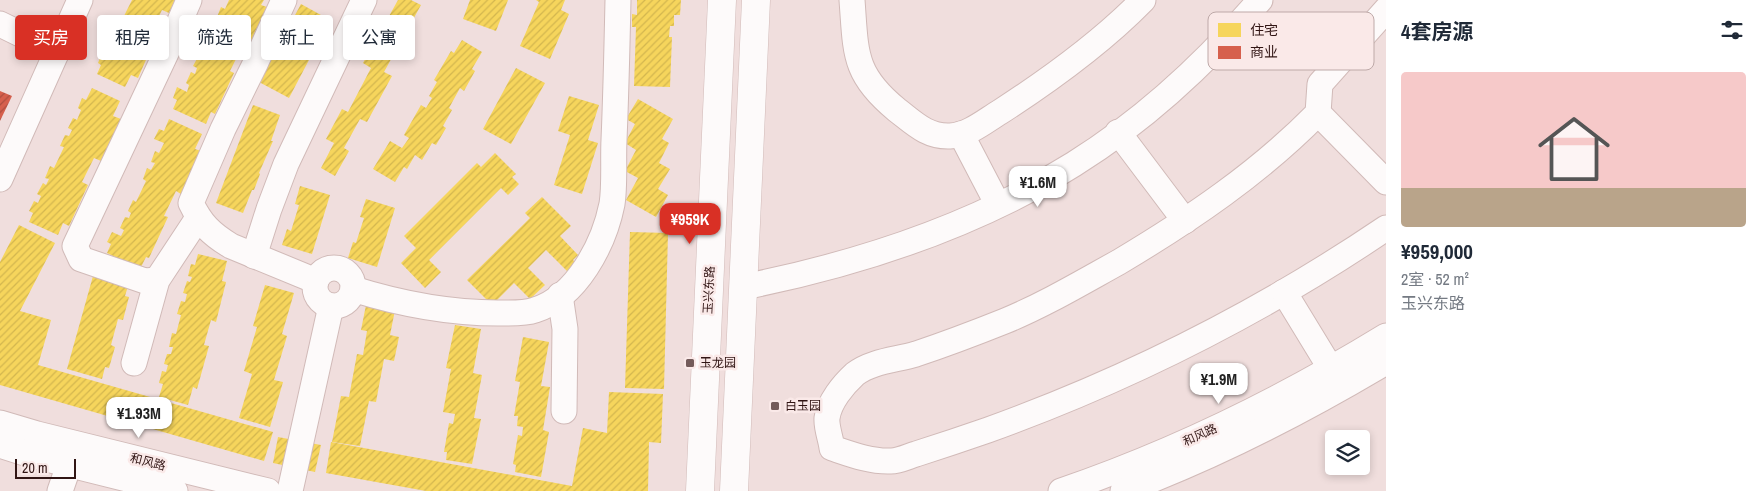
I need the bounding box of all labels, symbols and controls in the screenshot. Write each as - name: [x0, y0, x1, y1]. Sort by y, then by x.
- legend: [1208, 12, 1374, 70]
- chip: 买房: [15, 15, 87, 60]
- chip: 租房: [97, 15, 169, 60]
- chip: 筛选: [179, 15, 251, 60]
- chip: 新上: [261, 15, 333, 60]
- chip: 公寓: [343, 15, 415, 60]
- icon: filters: [1718, 16, 1746, 44]
- text: 4套房源: [1401, 17, 1474, 46]
- text: 住宅: [1250, 21, 1278, 39]
- text: 商业: [1250, 43, 1278, 61]
- icon: home: [1529, 104, 1619, 194]
- pin: ¥1.6M: [1003, 166, 1073, 208]
- text: ¥1.6M: [1020, 171, 1056, 193]
- pin: ¥959K: [655, 202, 725, 245]
- text: ¥959K: [671, 208, 709, 230]
- text: ¥959,000: [1401, 237, 1473, 266]
- street label: 玉兴东路: [700, 266, 718, 314]
- text: 2室 · 52 m²: [1401, 268, 1469, 290]
- text: 玉兴东路: [1401, 292, 1465, 314]
- place label: 玉龙园: [700, 355, 736, 371]
- marker: 玉龙园: [684, 357, 696, 369]
- pin: ¥1.9M: [1184, 362, 1254, 405]
- text: ¥1.9M: [1201, 368, 1237, 390]
- pin: ¥1.93M: [98, 396, 180, 439]
- place label: 白玉园: [785, 398, 821, 414]
- marker: 白玉园: [769, 400, 781, 412]
- text: ¥1.93M: [117, 402, 161, 424]
- street label: 和风路: [1180, 420, 1220, 450]
- map controls: [1325, 430, 1370, 475]
- button: layers: [1325, 430, 1370, 475]
- street label: 和风路: [129, 450, 167, 474]
- scale bar: [15, 456, 76, 479]
- text: 20 m: [22, 459, 48, 477]

